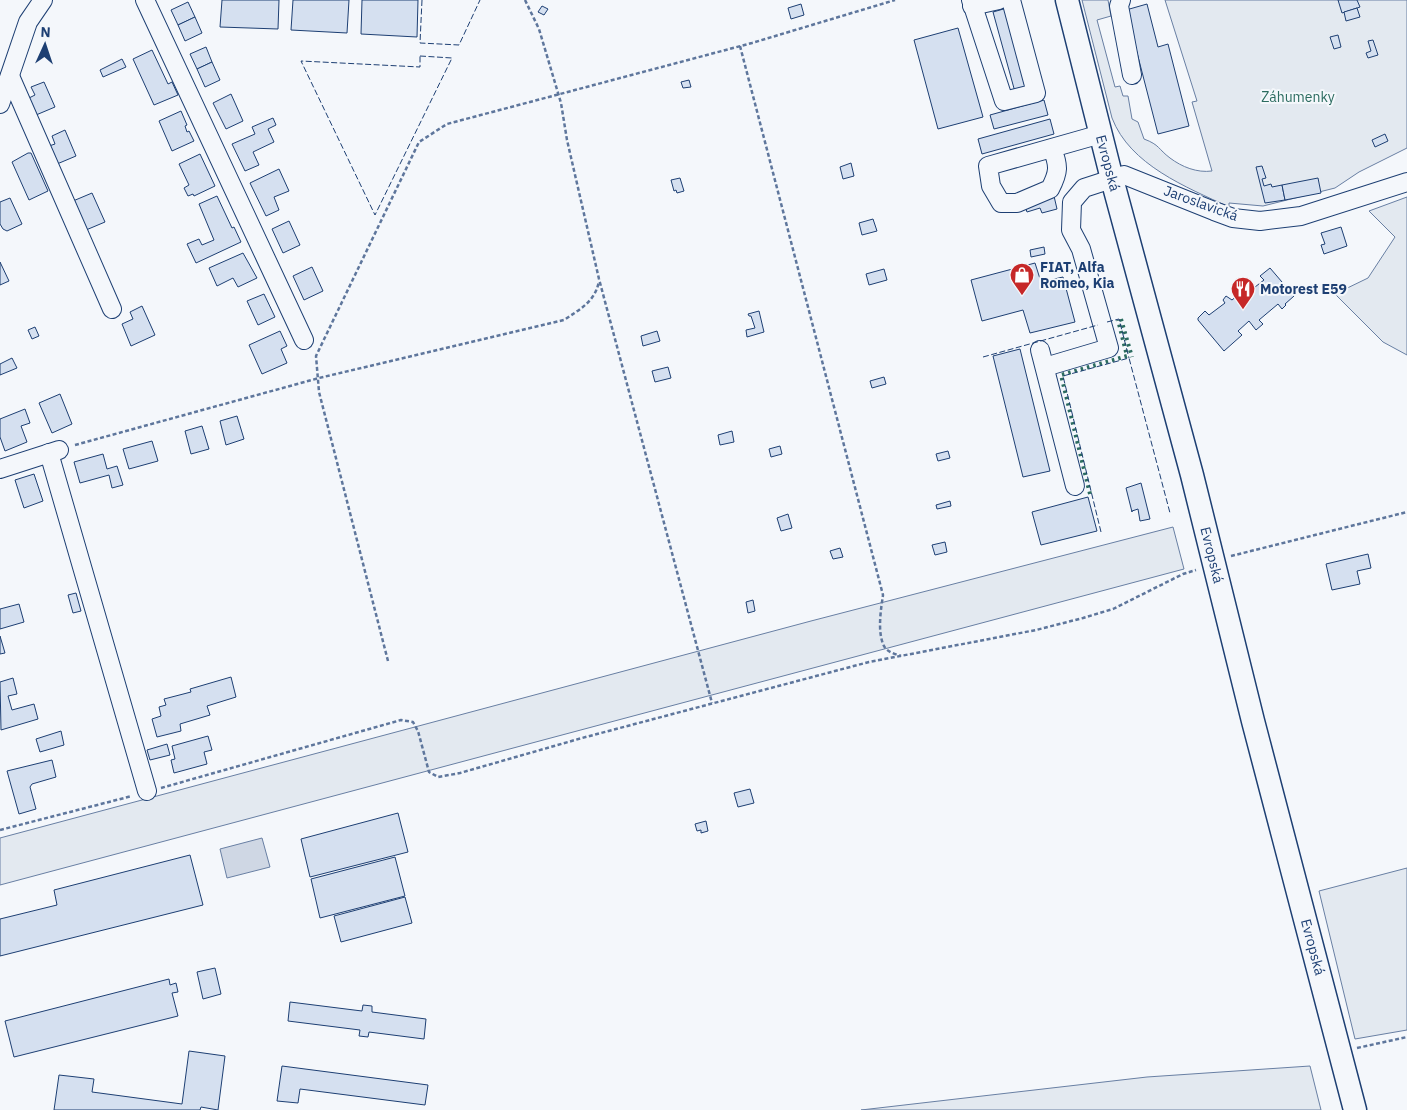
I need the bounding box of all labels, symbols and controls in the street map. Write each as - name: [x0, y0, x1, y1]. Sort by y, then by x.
- north arrow: [20, 20, 70, 70]
- text: N: [40, 23, 51, 41]
- park label: Záhumenky: [1261, 88, 1335, 106]
- street label: Evropská: [1092, 133, 1124, 194]
- street label: Jaroslavická: [1161, 181, 1241, 225]
- place label: FIAT, Alfa Romeo, Kia: [1040, 258, 1115, 292]
- shop icon: FIAT, Alfa Romeo, Kia: [1009, 262, 1035, 296]
- restaurant icon: Motorest E59: [1230, 276, 1256, 310]
- place label: Motorest E59: [1260, 280, 1347, 298]
- street label: Evropská: [1196, 525, 1228, 586]
- street label: Evropská: [1297, 917, 1329, 978]

